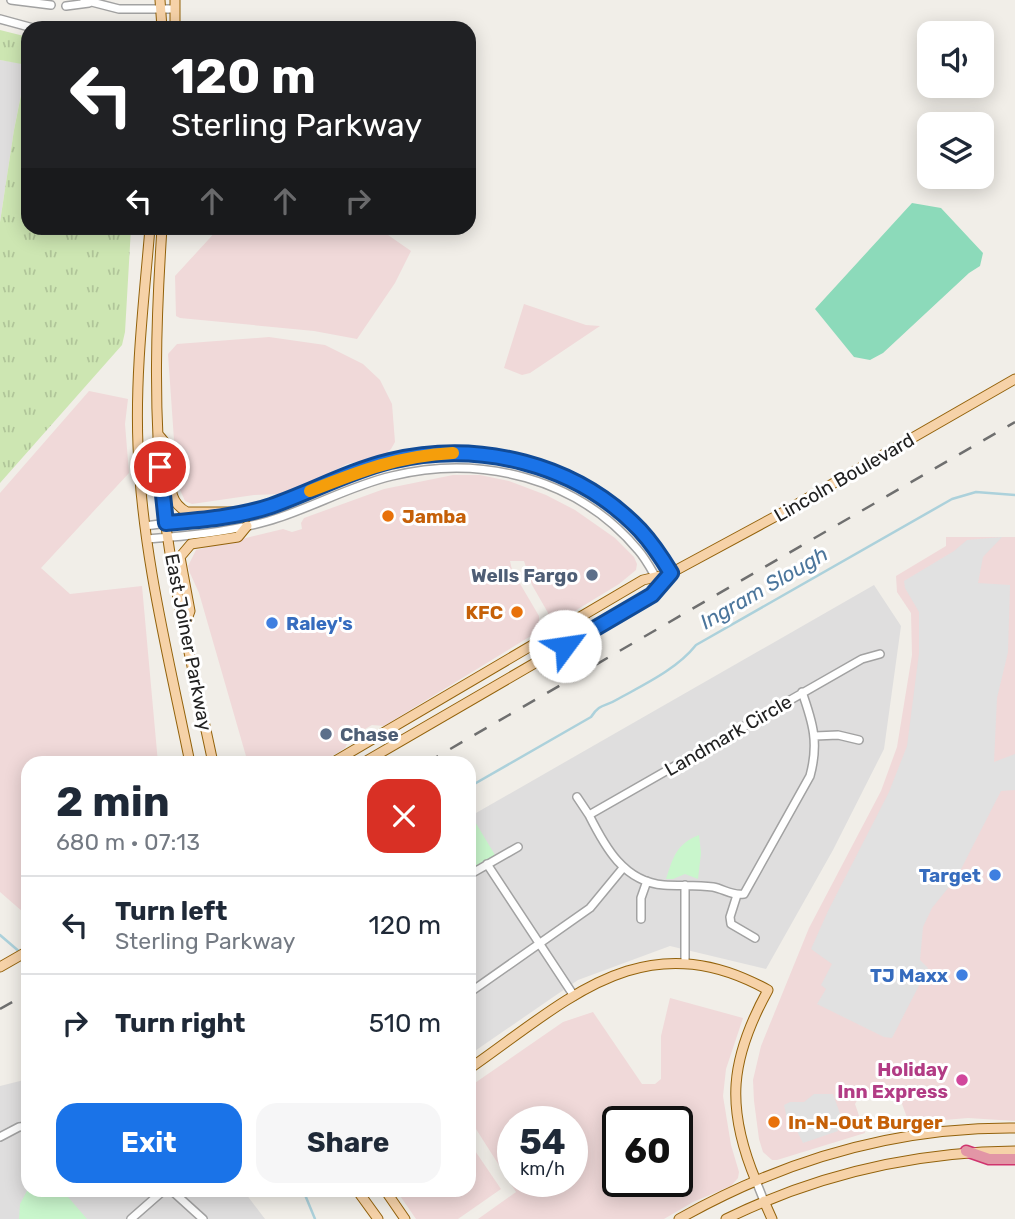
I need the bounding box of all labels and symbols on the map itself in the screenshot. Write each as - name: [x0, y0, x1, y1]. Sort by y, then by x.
- street label: Lincoln Boulevard: [770, 428, 918, 527]
- pin: [130, 437, 190, 497]
- place label: Jamba: [402, 505, 467, 528]
- marker: Jamba: [380, 508, 396, 524]
- water label: Ingram Slough: [695, 541, 832, 634]
- street label: East Joiner Parkway: [160, 551, 217, 733]
- place label: Wells Fargo: [471, 564, 578, 587]
- marker: Wells Fargo: [584, 567, 600, 583]
- place label: KFC: [465, 601, 503, 624]
- marker: KFC: [509, 604, 525, 620]
- position arrow: [528, 609, 602, 683]
- place label: Raley's: [286, 612, 353, 635]
- marker: Raley's: [264, 615, 280, 631]
- street label: Landmark Circle: [661, 690, 796, 781]
- place label: Chase: [340, 723, 399, 746]
- marker: Chase: [318, 726, 334, 742]
- place label: Target: [919, 864, 981, 887]
- marker: Target: [987, 867, 1003, 883]
- place label: TJ Maxx: [870, 964, 948, 987]
- marker: TJ Maxx: [954, 967, 970, 983]
- place label: Holiday Inn Express: [837, 1058, 949, 1103]
- marker: Holiday Inn Express: [954, 1072, 970, 1088]
- speed limit sign: 60: [602, 1106, 693, 1197]
- place label: In-N-Out Burger: [788, 1111, 943, 1134]
- marker: In-N-Out Burger: [766, 1114, 782, 1130]

